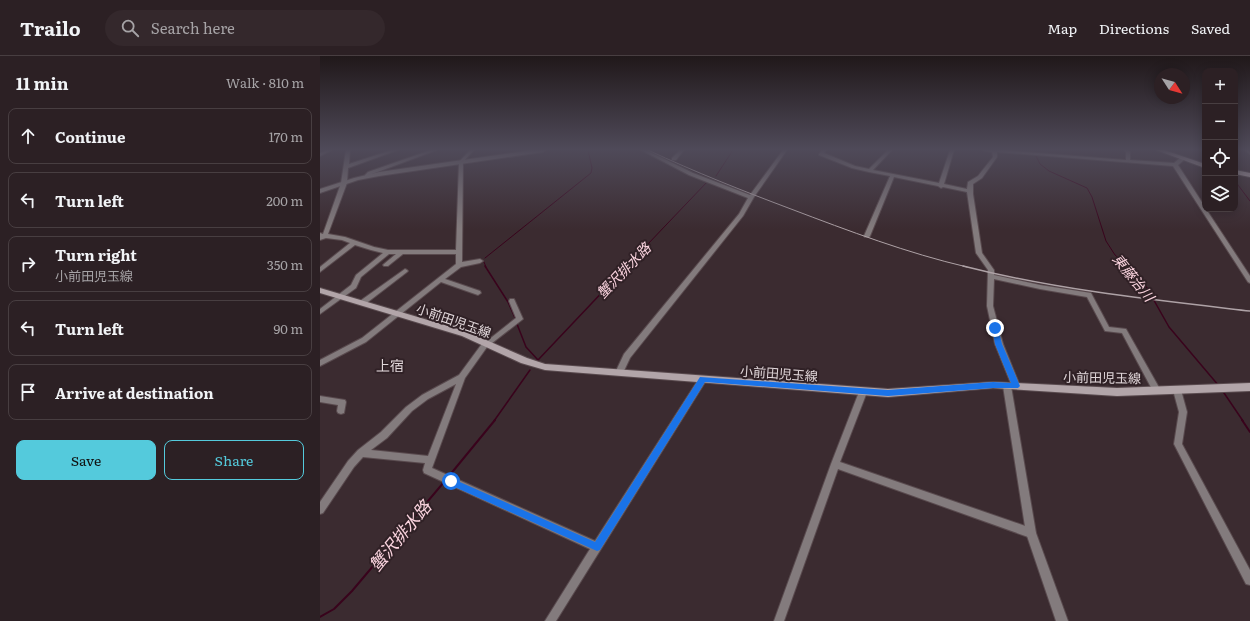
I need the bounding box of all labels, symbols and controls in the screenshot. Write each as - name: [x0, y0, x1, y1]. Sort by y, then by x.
- search box: [105, 10, 385, 46]
- text: Trailo: [20, 14, 81, 42]
- text: Search here: [151, 16, 235, 39]
- icon: search: [119, 17, 141, 39]
- text: Map: [1047, 18, 1077, 38]
- text: Directions: [1099, 18, 1169, 38]
- text: Saved: [1191, 18, 1230, 38]
- north arrow: [1154, 68, 1190, 104]
- map controls: [1202, 68, 1238, 212]
- button: +: [1202, 68, 1238, 104]
- text: 11 min: [16, 70, 68, 95]
- text: Walk · 810 m: [226, 73, 304, 92]
- button: −: [1202, 104, 1238, 140]
- icon: ahead: [17, 125, 39, 147]
- text: Continue: [55, 125, 125, 148]
- text: 170 m: [269, 127, 303, 146]
- button: locate: [1202, 140, 1238, 176]
- button: layers: [1202, 176, 1238, 212]
- icon: left: [17, 189, 39, 211]
- text: Turn left: [55, 189, 124, 212]
- text: 200 m: [266, 191, 303, 210]
- water label: 蟹沢排水路: [591, 237, 655, 302]
- text: Turn right: [55, 243, 137, 266]
- water label: 東藤治川: [1109, 249, 1161, 307]
- icon: right: [17, 253, 39, 275]
- text: 350 m: [267, 255, 303, 274]
- text: 小前田児玉線: [55, 266, 133, 285]
- street label: 小前田児玉線: [414, 298, 494, 342]
- icon: left: [17, 317, 39, 339]
- text: Turn left: [55, 317, 124, 340]
- text: 90 m: [273, 319, 303, 338]
- route end: [986, 319, 1004, 337]
- district label: 上宿: [376, 355, 404, 375]
- street label: 小前田児玉線: [739, 361, 819, 385]
- street label: 小前田児玉線: [1063, 367, 1141, 387]
- icon: arrive: [17, 381, 39, 403]
- text: Arrive at destination: [55, 381, 214, 404]
- button: Save: [16, 440, 156, 480]
- button: Share: [164, 440, 304, 480]
- route start: [442, 472, 460, 490]
- water label: 蟹沢排水路: [362, 493, 437, 576]

